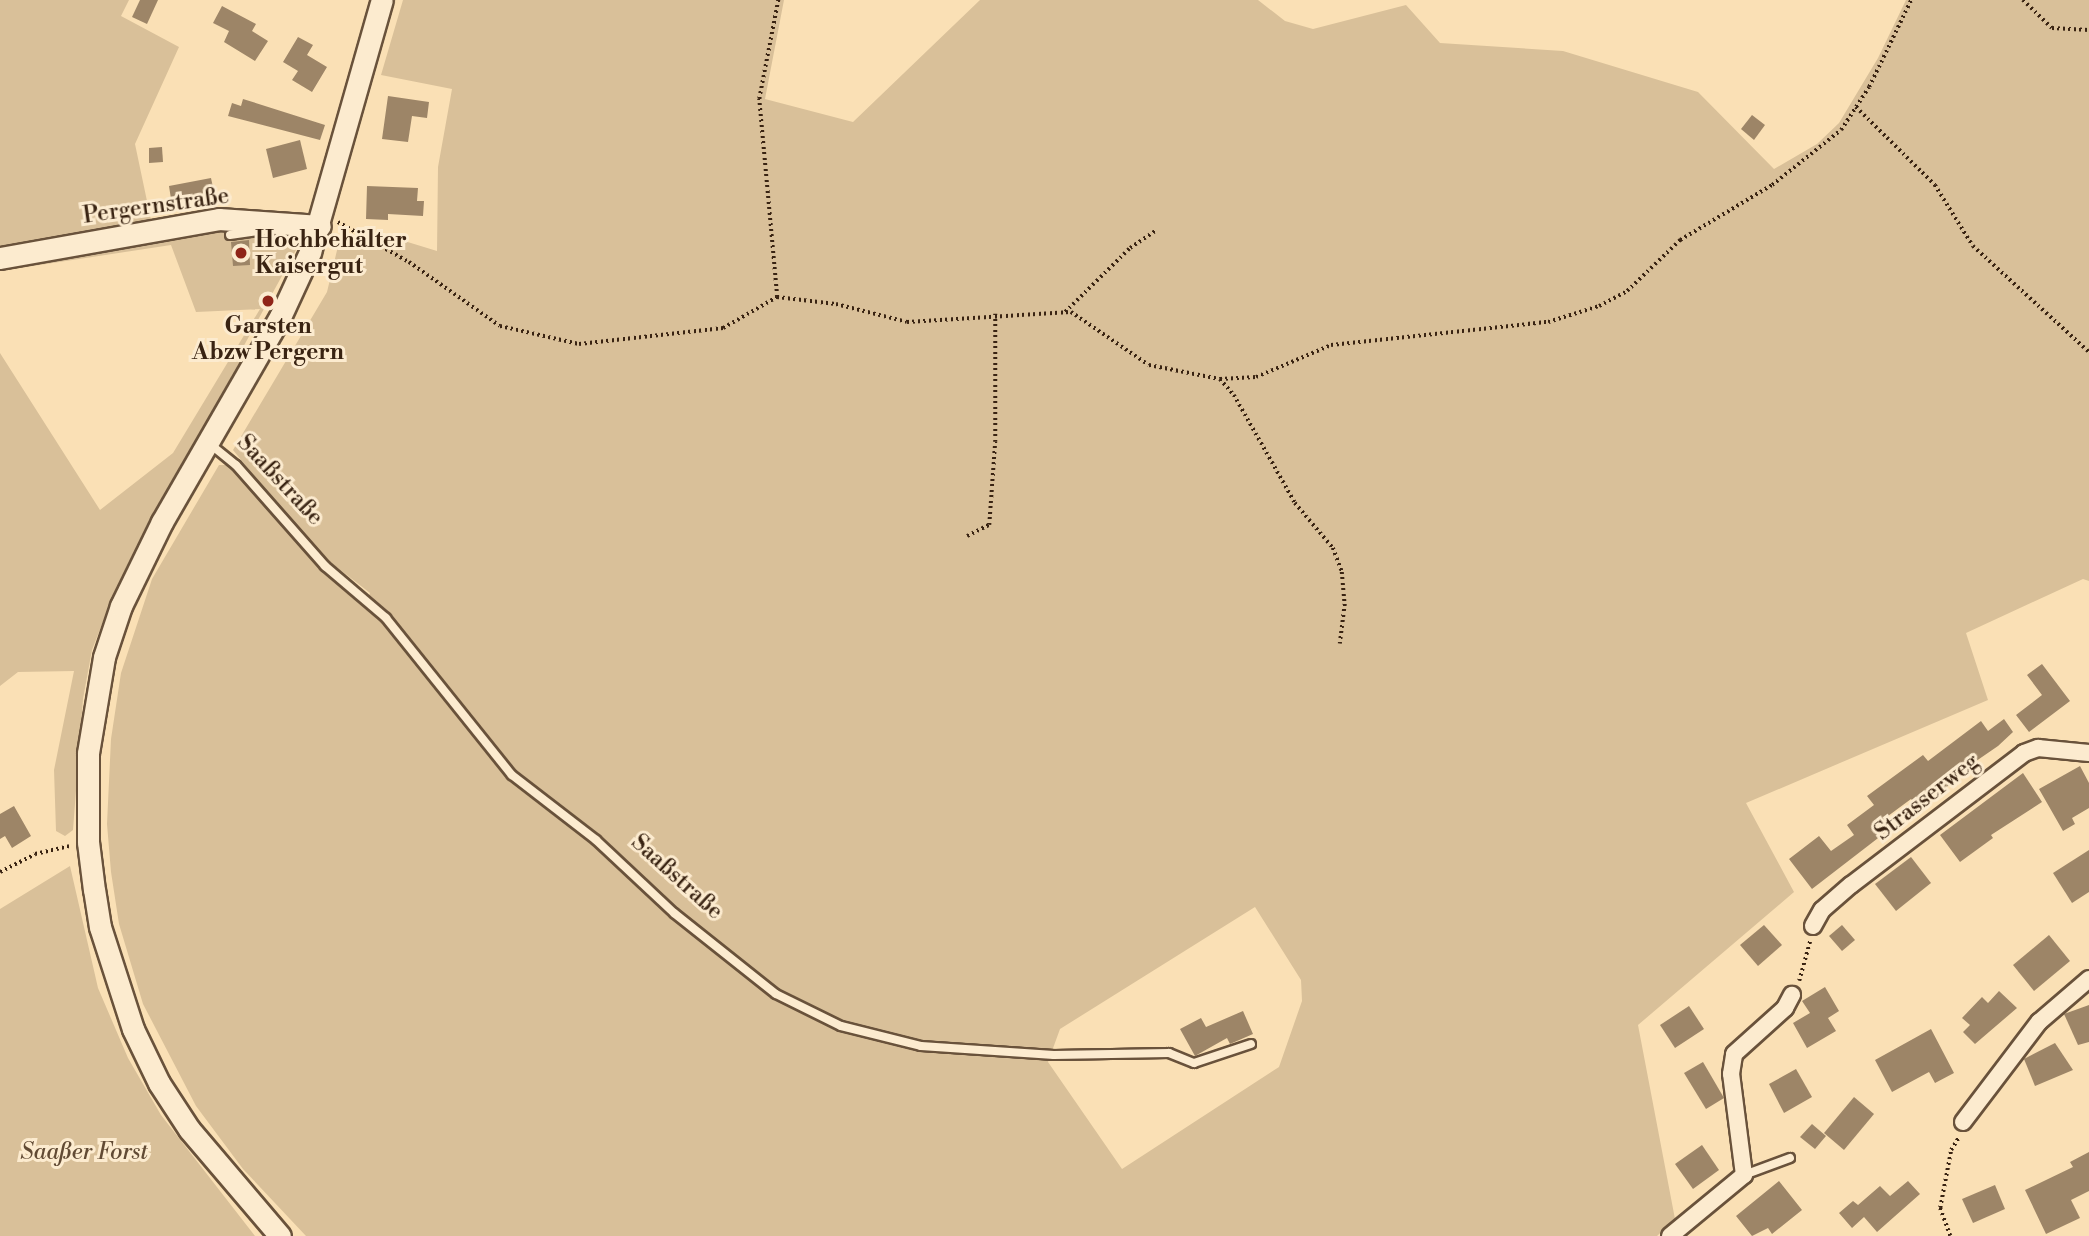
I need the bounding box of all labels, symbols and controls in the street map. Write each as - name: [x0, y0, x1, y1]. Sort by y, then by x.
- street label: Pergernstraße: [81, 182, 231, 230]
- place label: Hochbehälter Kaisergut: [255, 226, 407, 280]
- marker: Hochbehälter Kaisergut: [233, 245, 249, 261]
- marker: Garsten Abzw Pergern: [260, 293, 276, 309]
- place label: Garsten Abzw Pergern: [192, 312, 344, 366]
- street label: Saaßstraße: [231, 429, 329, 531]
- street label: Strasserweg: [1869, 748, 1985, 846]
- street label: Saaßstraße: [625, 829, 729, 925]
- park label: Saaßer Forst: [20, 1138, 148, 1166]

